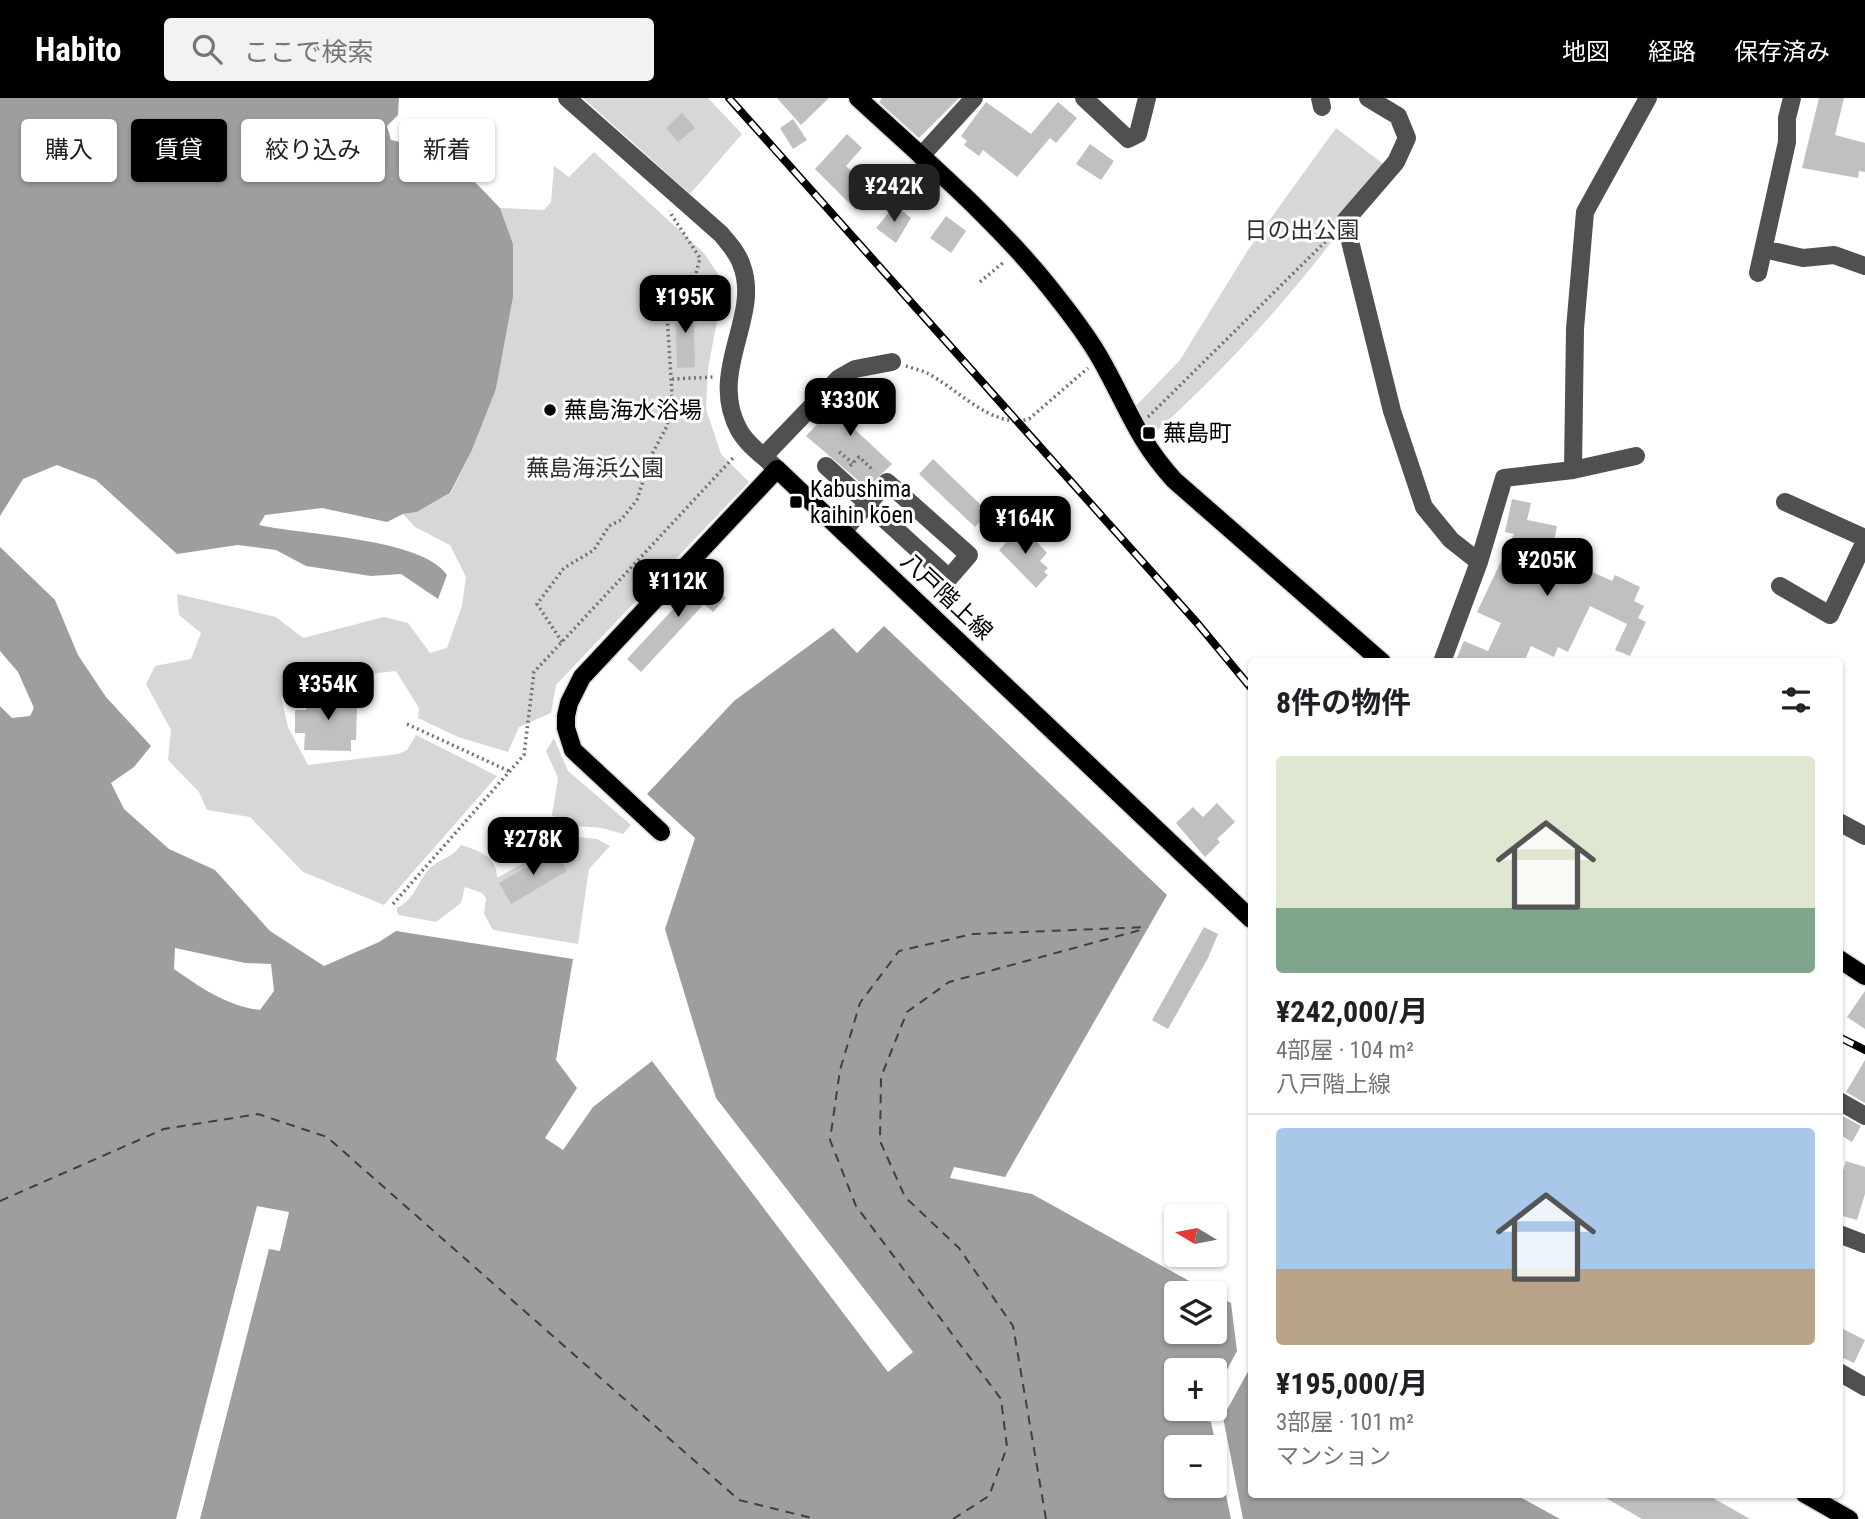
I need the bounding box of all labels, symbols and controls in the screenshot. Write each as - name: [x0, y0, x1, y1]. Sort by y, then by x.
- search box: [164, 18, 654, 81]
- text: Habito: [35, 30, 122, 69]
- icon: search: [188, 30, 226, 68]
- text: ここで検索: [244, 37, 374, 67]
- text: 地図: [1562, 38, 1610, 66]
- text: 経路: [1648, 38, 1696, 66]
- text: 保存済み: [1734, 38, 1830, 66]
- chip: 購入: [21, 119, 117, 182]
- chip: 賃貸: [131, 119, 227, 182]
- chip: 絞り込み: [241, 119, 385, 182]
- chip: 新着: [399, 119, 495, 182]
- pin: ¥242K: [845, 164, 943, 224]
- text: ¥242K: [865, 173, 923, 200]
- park label: 日の出公園: [1245, 217, 1360, 244]
- pin: ¥195K: [636, 275, 734, 335]
- text: ¥195K: [656, 284, 714, 311]
- pin: ¥330K: [801, 378, 899, 438]
- text: ¥330K: [821, 387, 879, 414]
- place label: 蕪島海水浴場: [564, 397, 702, 424]
- marker: 蕪島海水浴場: [542, 402, 558, 418]
- place label: 蕪島町: [1163, 420, 1232, 447]
- marker: 蕪島町: [1141, 425, 1157, 441]
- park label: 蕪島海浜公園: [526, 455, 664, 482]
- place label: Kabushima kaihin kōen: [810, 476, 913, 529]
- marker: Kabushima kaihin kōen: [788, 494, 804, 510]
- pin: ¥164K: [976, 496, 1074, 556]
- text: ¥164K: [996, 505, 1054, 532]
- pin: ¥205K: [1498, 538, 1596, 598]
- street label: 八戸階上線: [895, 547, 998, 645]
- text: ¥205K: [1518, 547, 1576, 574]
- pin: ¥112K: [629, 560, 727, 619]
- text: ¥112K: [649, 568, 707, 595]
- pin: ¥354K: [279, 662, 377, 722]
- text: ¥354K: [299, 671, 357, 698]
- icon: filters: [1777, 681, 1815, 719]
- text: 8件の物件: [1276, 685, 1411, 720]
- icon: home: [1483, 802, 1609, 928]
- pin: ¥278K: [484, 818, 582, 877]
- text: ¥278K: [504, 826, 562, 853]
- text: ¥242,000/月: [1276, 994, 1429, 1029]
- text: 4部屋 · 104 m²: [1276, 1037, 1414, 1064]
- text: 八戸階上線: [1276, 1071, 1391, 1098]
- icon: home: [1483, 1174, 1609, 1300]
- north arrow: [1164, 1204, 1227, 1267]
- map controls: [1164, 1204, 1227, 1498]
- button: layers: [1164, 1281, 1227, 1344]
- button: +: [1164, 1358, 1227, 1421]
- text: ¥195,000/月: [1276, 1366, 1429, 1401]
- text: 3部屋 · 101 m²: [1276, 1409, 1414, 1436]
- button: −: [1164, 1435, 1227, 1498]
- text: マンション: [1276, 1443, 1391, 1470]

